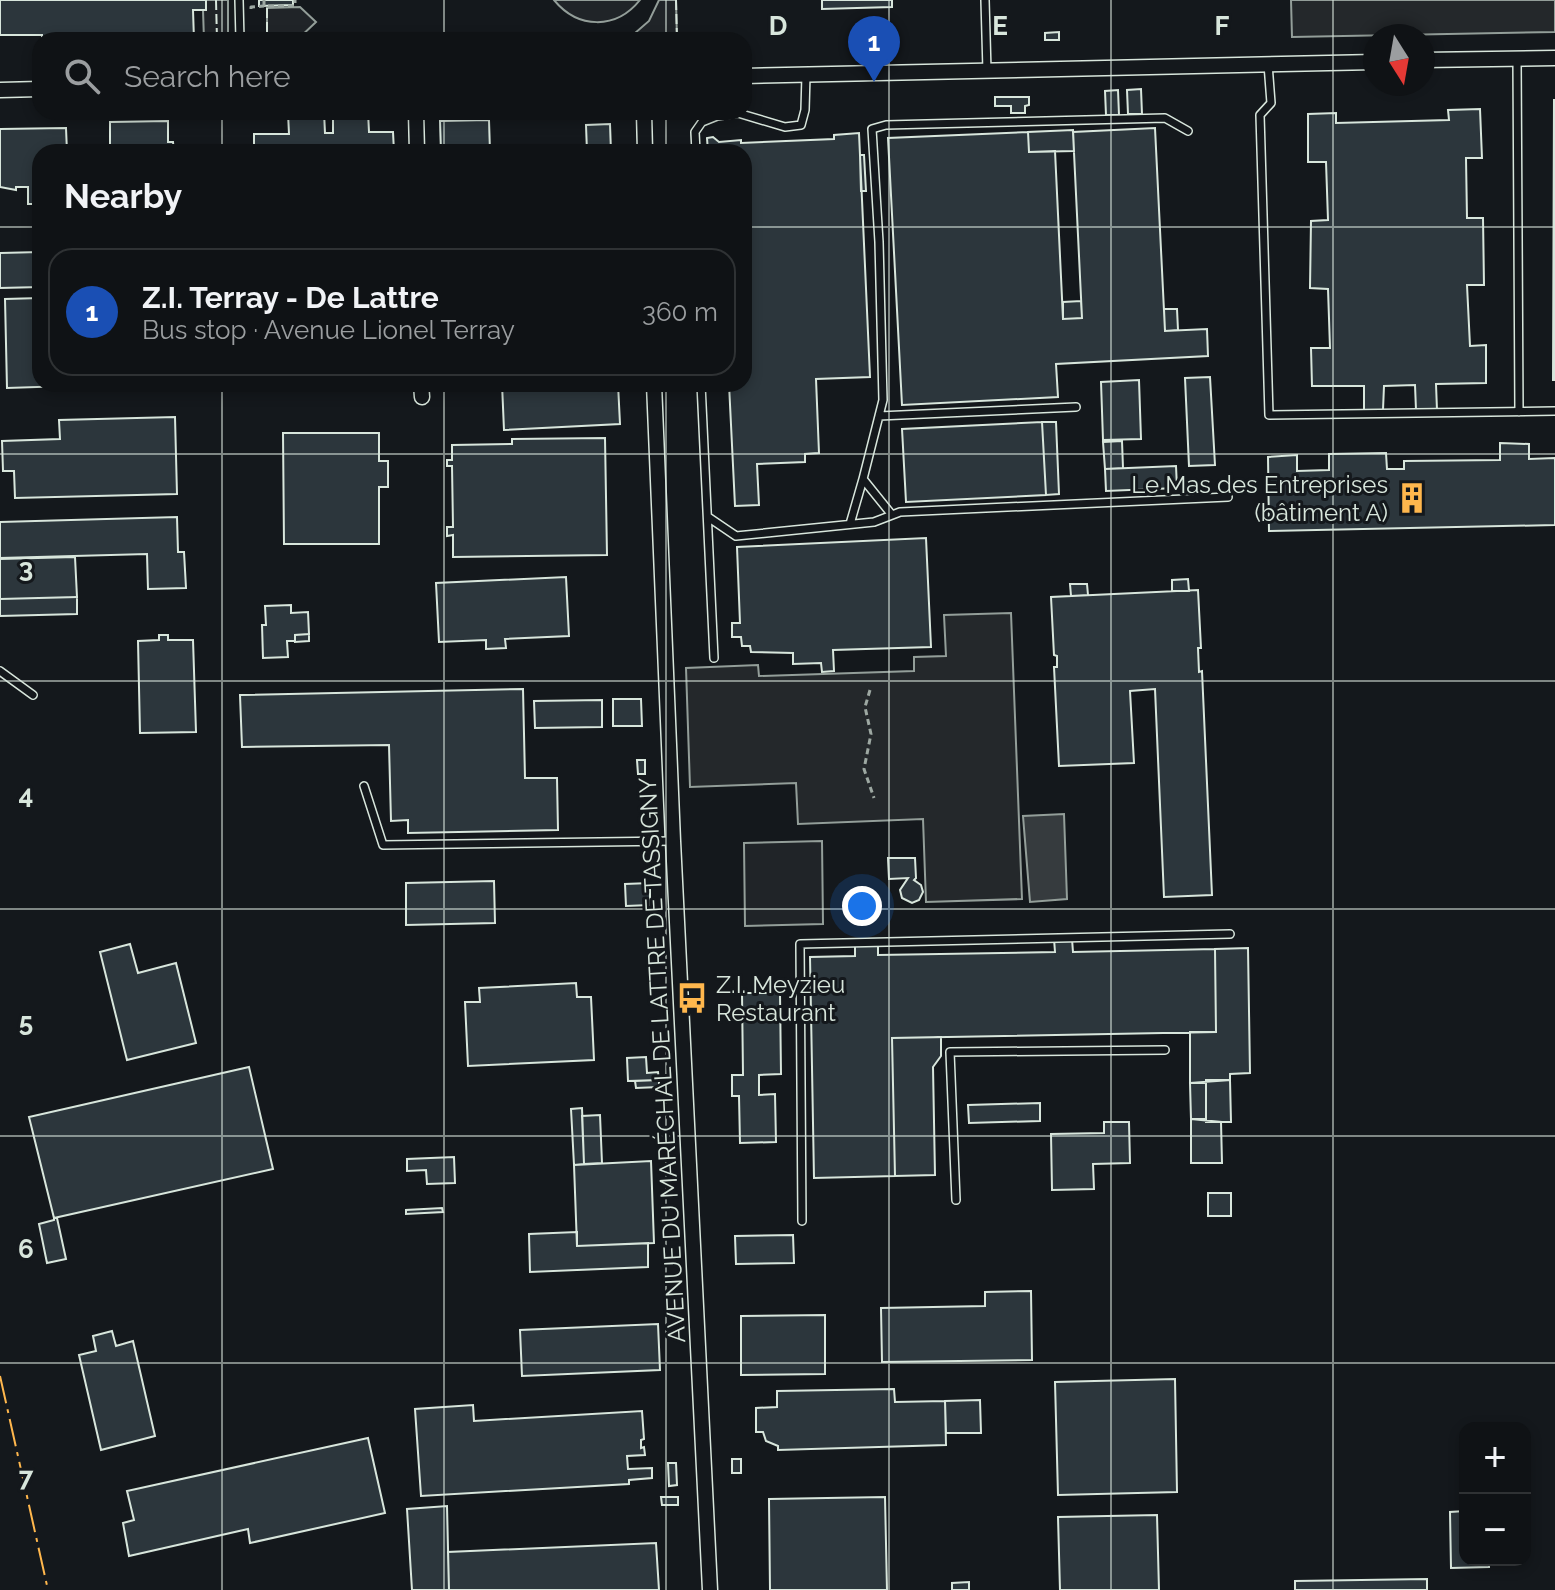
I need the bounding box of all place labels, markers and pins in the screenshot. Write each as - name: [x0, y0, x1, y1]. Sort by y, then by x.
- pin: 1: [848, 16, 900, 82]
- place label: Le Mas des Entreprises (bâtiment A): [1131, 470, 1388, 527]
- building icon: Le Mas des Entreprises (bâtiment A): [1395, 481, 1429, 515]
- place label: Z.I. Meyzieu Restaurant: [716, 970, 845, 1027]
- bus stop icon: Z.I. Meyzieu Restaurant: [675, 981, 709, 1015]

